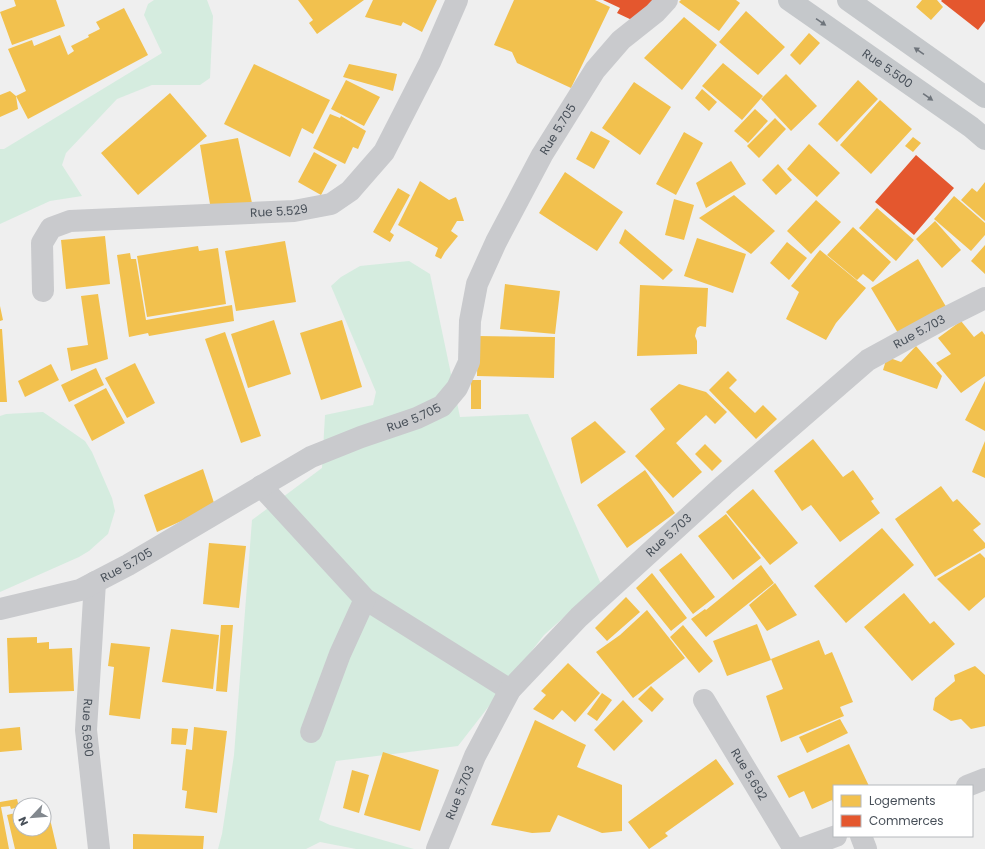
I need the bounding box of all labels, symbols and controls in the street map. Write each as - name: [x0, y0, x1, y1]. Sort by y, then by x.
- one-way arrow: [816, 18, 826, 26]
- street label: Rue 5.500: [859, 45, 916, 92]
- one-way arrow: [913, 47, 924, 55]
- one-way arrow: [922, 92, 933, 101]
- street label: Rue 5.705: [535, 100, 580, 158]
- street label: Rue 5.529: [250, 200, 309, 221]
- street label: Rue 5.703: [890, 310, 948, 353]
- street label: Rue 5.705: [384, 399, 444, 436]
- street label: Rue 5.703: [642, 509, 695, 560]
- street label: Rue 5.705: [97, 543, 156, 586]
- street label: Rue 5.690: [78, 698, 98, 758]
- street label: Rue 5.692: [727, 745, 772, 803]
- street label: Rue 5.703: [441, 763, 478, 822]
- legend: [833, 785, 973, 837]
- text: Logements: [869, 792, 936, 809]
- north arrow: [12, 797, 52, 837]
- text: Commerces: [869, 812, 944, 829]
- text: N: [14, 814, 32, 829]

